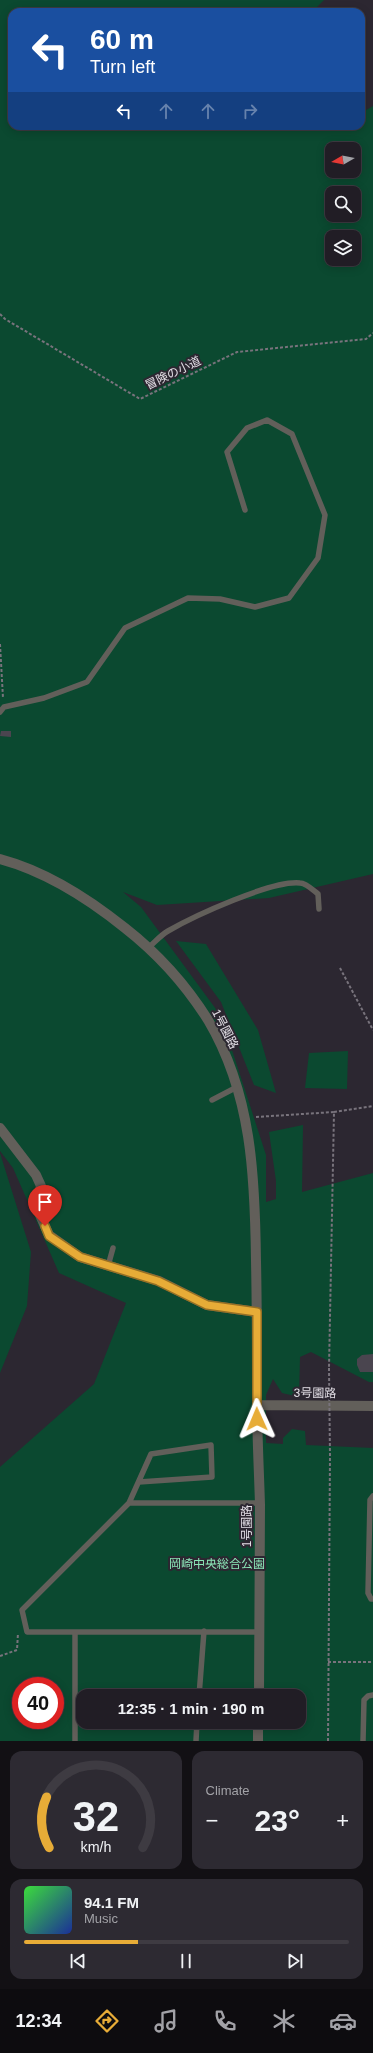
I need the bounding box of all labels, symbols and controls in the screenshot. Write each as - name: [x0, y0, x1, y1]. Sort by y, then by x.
- icon: left: [24, 24, 76, 76]
- text: 60 m: [90, 24, 154, 55]
- text: Turn left: [90, 57, 155, 77]
- icon: left: [113, 100, 135, 122]
- icon: ahead: [155, 100, 177, 122]
- icon: ahead: [197, 100, 219, 122]
- icon: right: [239, 100, 261, 122]
- north arrow: [325, 142, 361, 178]
- map controls: [325, 142, 361, 266]
- button: search: [325, 186, 361, 222]
- button: layers: [325, 230, 361, 266]
- street label: 冒険の小道: [143, 354, 203, 392]
- street label: 1号園路: [209, 1007, 241, 1051]
- pin: [28, 1185, 62, 1226]
- icon: arrive: [34, 1191, 56, 1213]
- street label: 3号園路: [294, 1386, 336, 1400]
- position arrow: [236, 1398, 278, 1440]
- street label: 1号園路: [240, 1505, 254, 1547]
- park label: 岡崎中央総合公園: [169, 1557, 265, 1571]
- speed limit sign: 40: [12, 1677, 64, 1729]
- text: 12:35 · 1 min · 190 m: [118, 1700, 264, 1717]
- text: Climate: [206, 1783, 250, 1798]
- text: 32: [73, 1793, 119, 1840]
- text: 23°: [255, 1804, 300, 1837]
- text: −: [206, 1808, 218, 1833]
- text: +: [336, 1808, 349, 1833]
- text: km/h: [80, 1839, 111, 1855]
- text: 94.1 FM: [84, 1894, 139, 1911]
- text: Music: [84, 1911, 118, 1926]
- icon: previous: [67, 1950, 89, 1972]
- icon: pause: [175, 1950, 197, 1972]
- icon: next: [284, 1950, 306, 1972]
- icon: directions: [93, 2007, 121, 2035]
- icon: music: [152, 2007, 180, 2035]
- icon: phone: [211, 2007, 239, 2035]
- icon: climate: [270, 2007, 298, 2035]
- icon: car: [329, 2007, 357, 2035]
- text: 12:34: [16, 2011, 62, 2031]

